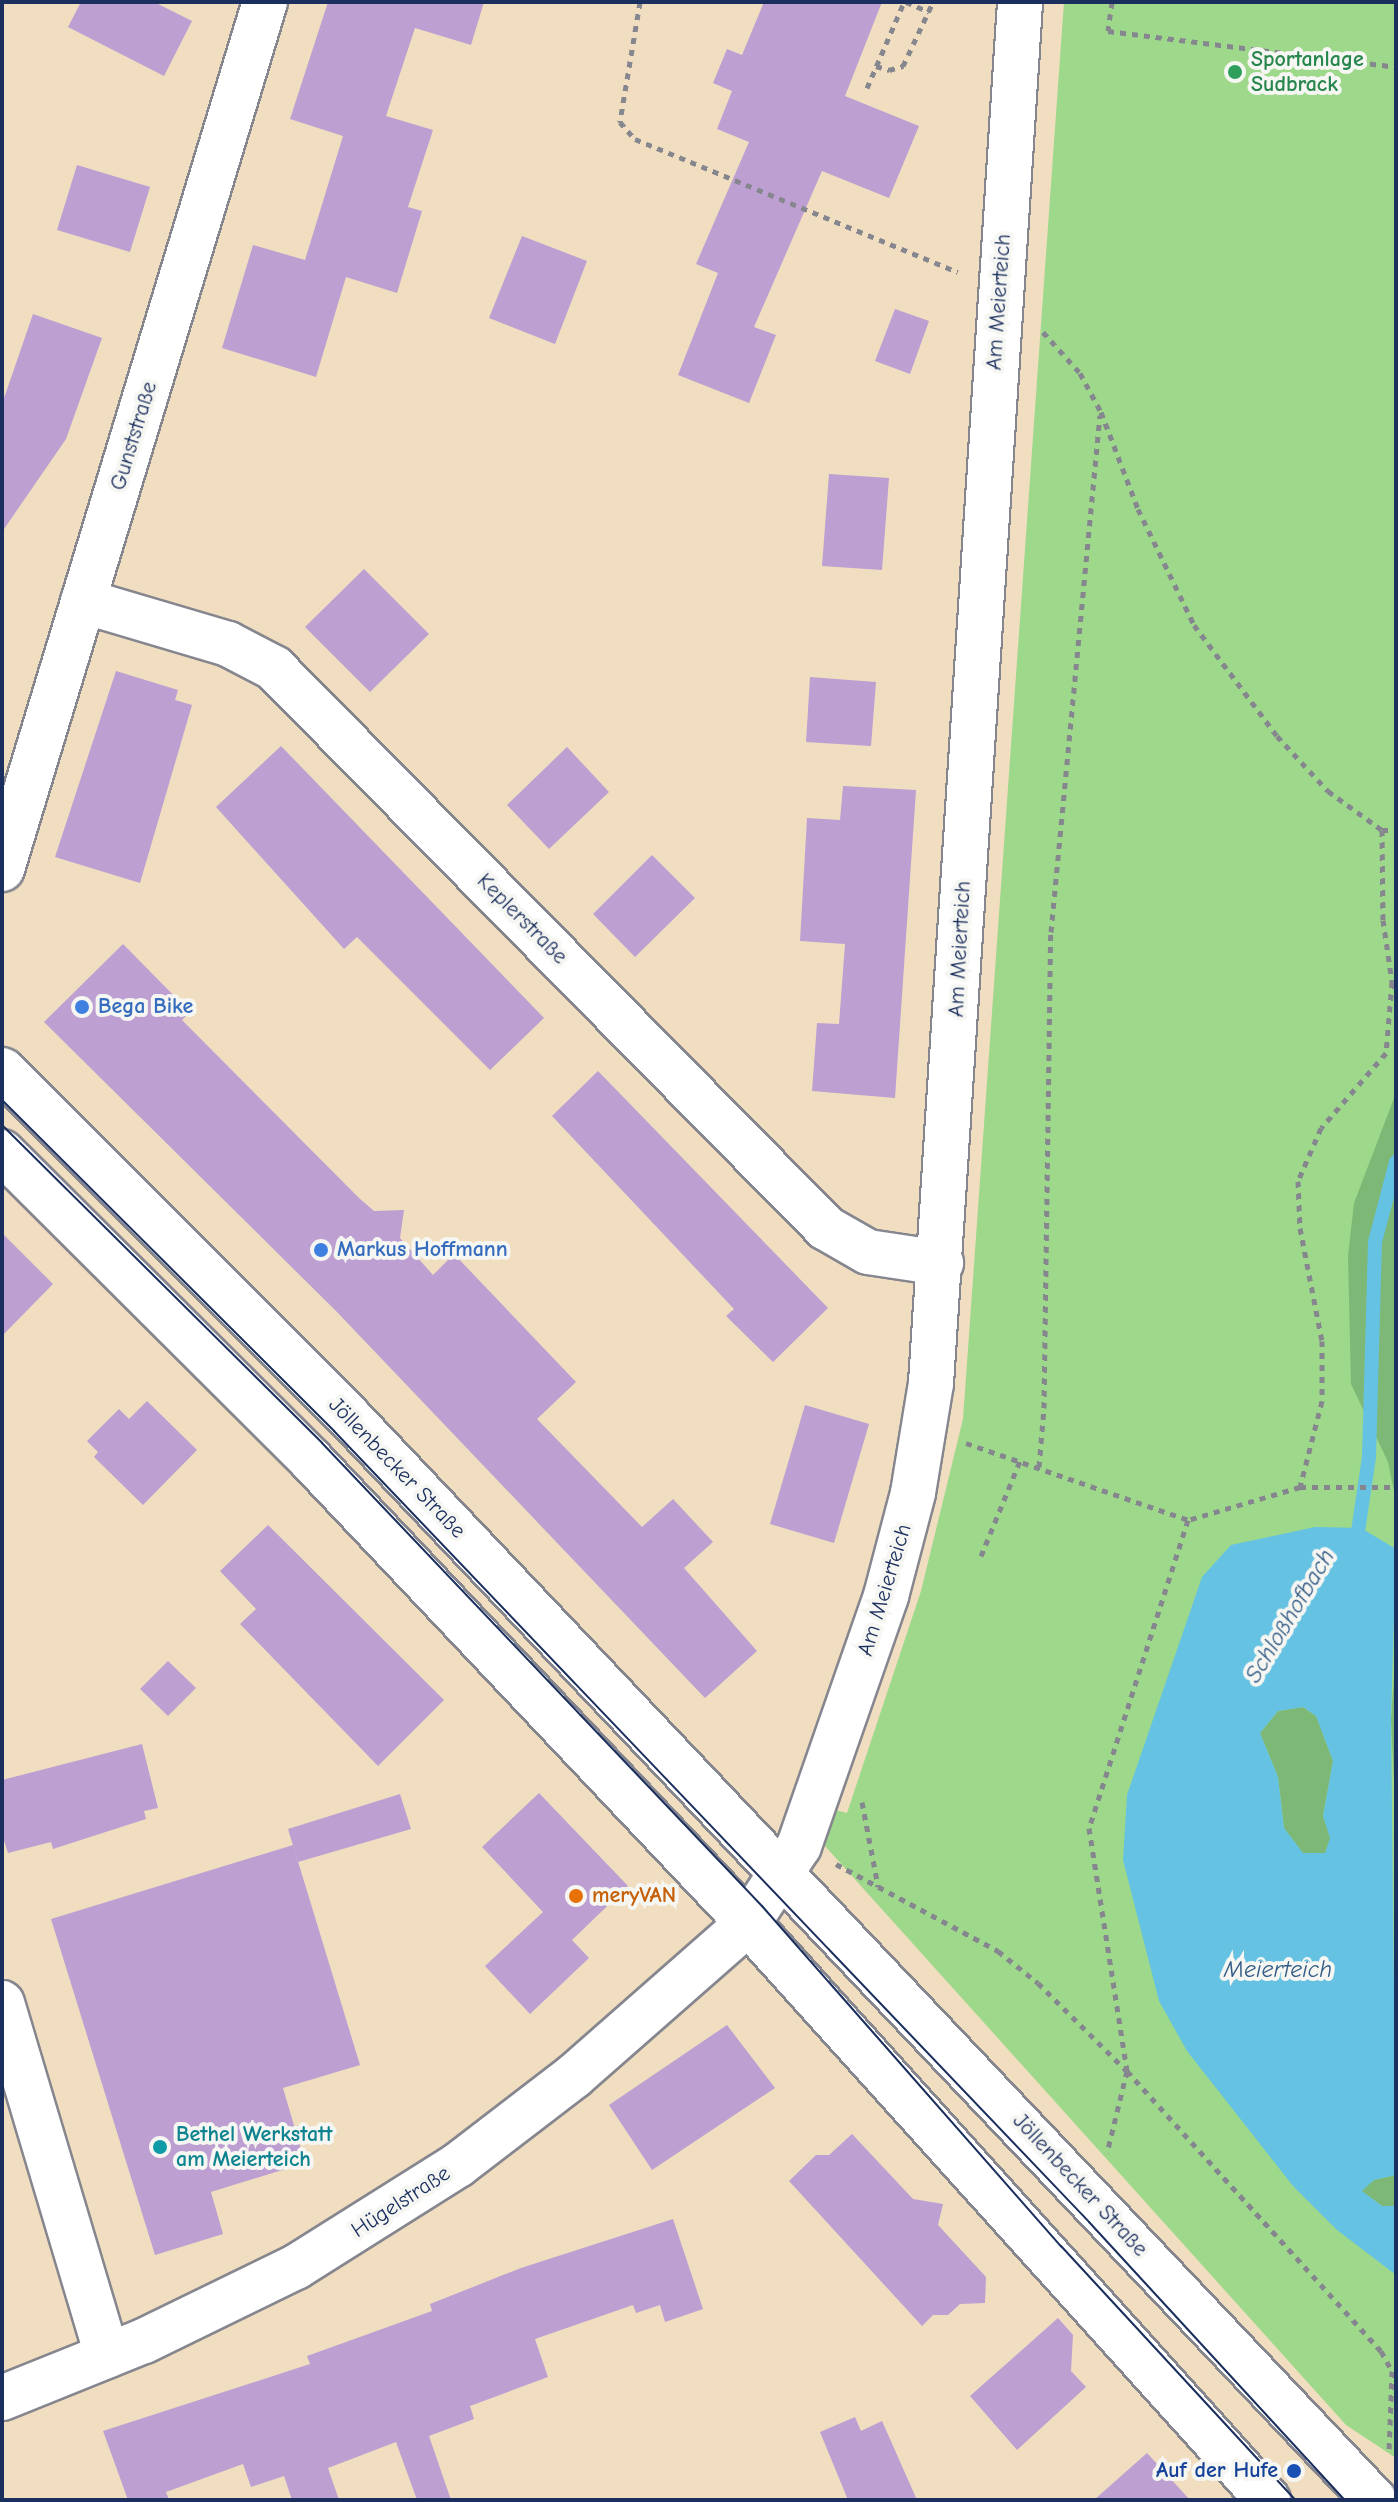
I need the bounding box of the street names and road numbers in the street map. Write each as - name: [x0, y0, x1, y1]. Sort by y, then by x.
- street label: Am Meierteich: [981, 233, 1017, 371]
- street label: Gunststraße: [105, 378, 163, 494]
- street label: Keplerstraße: [471, 868, 573, 970]
- street label: Am Meierteich: [943, 880, 977, 1018]
- street label: Jöllenbecker Straße: [323, 1392, 471, 1544]
- street label: Am Meierteich: [852, 1521, 918, 1659]
- street label: Jöllenbecker Straße: [1007, 2108, 1153, 2262]
- street label: Hügelstraße: [347, 2160, 455, 2244]

